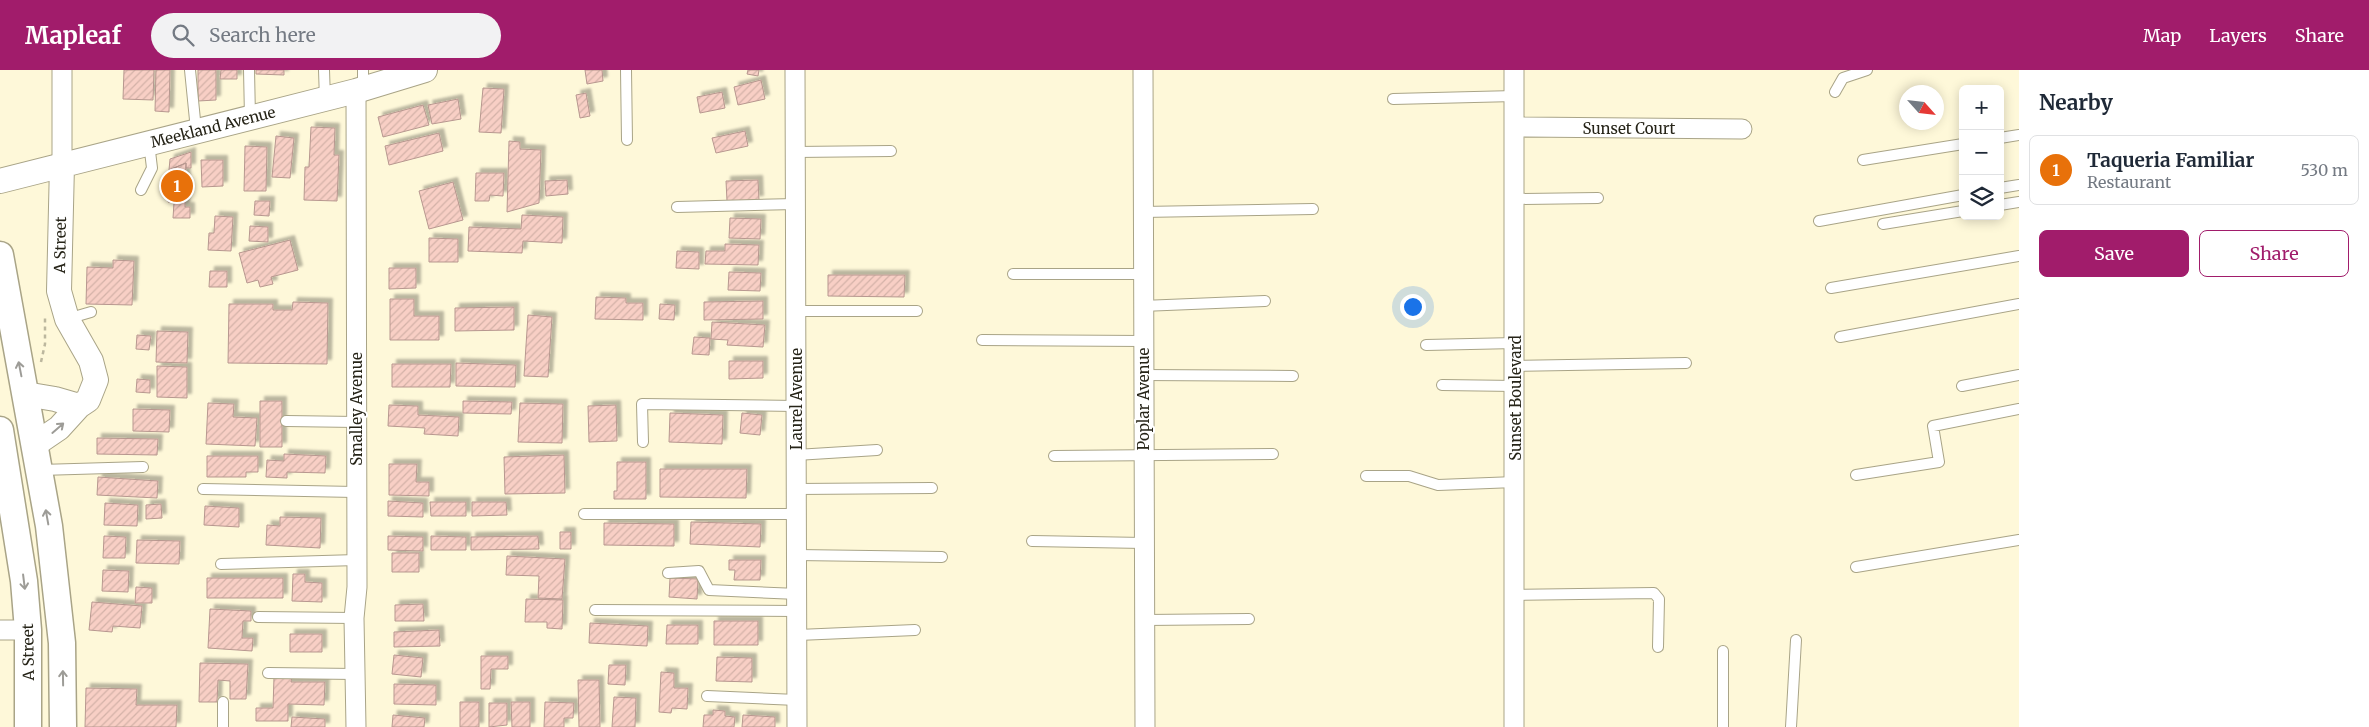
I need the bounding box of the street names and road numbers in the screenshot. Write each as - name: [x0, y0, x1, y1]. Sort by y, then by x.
- street label: Meekland Avenue: [149, 102, 278, 152]
- street label: Sunset Court: [1583, 119, 1676, 138]
- street label: A Street: [50, 216, 70, 275]
- street label: Sunset Boulevard: [1506, 335, 1525, 461]
- street label: Poplar Avenue: [1134, 347, 1153, 450]
- street label: Laurel Avenue: [787, 348, 806, 450]
- street label: Smalley Avenue: [347, 352, 366, 466]
- street label: A Street: [18, 623, 38, 682]

